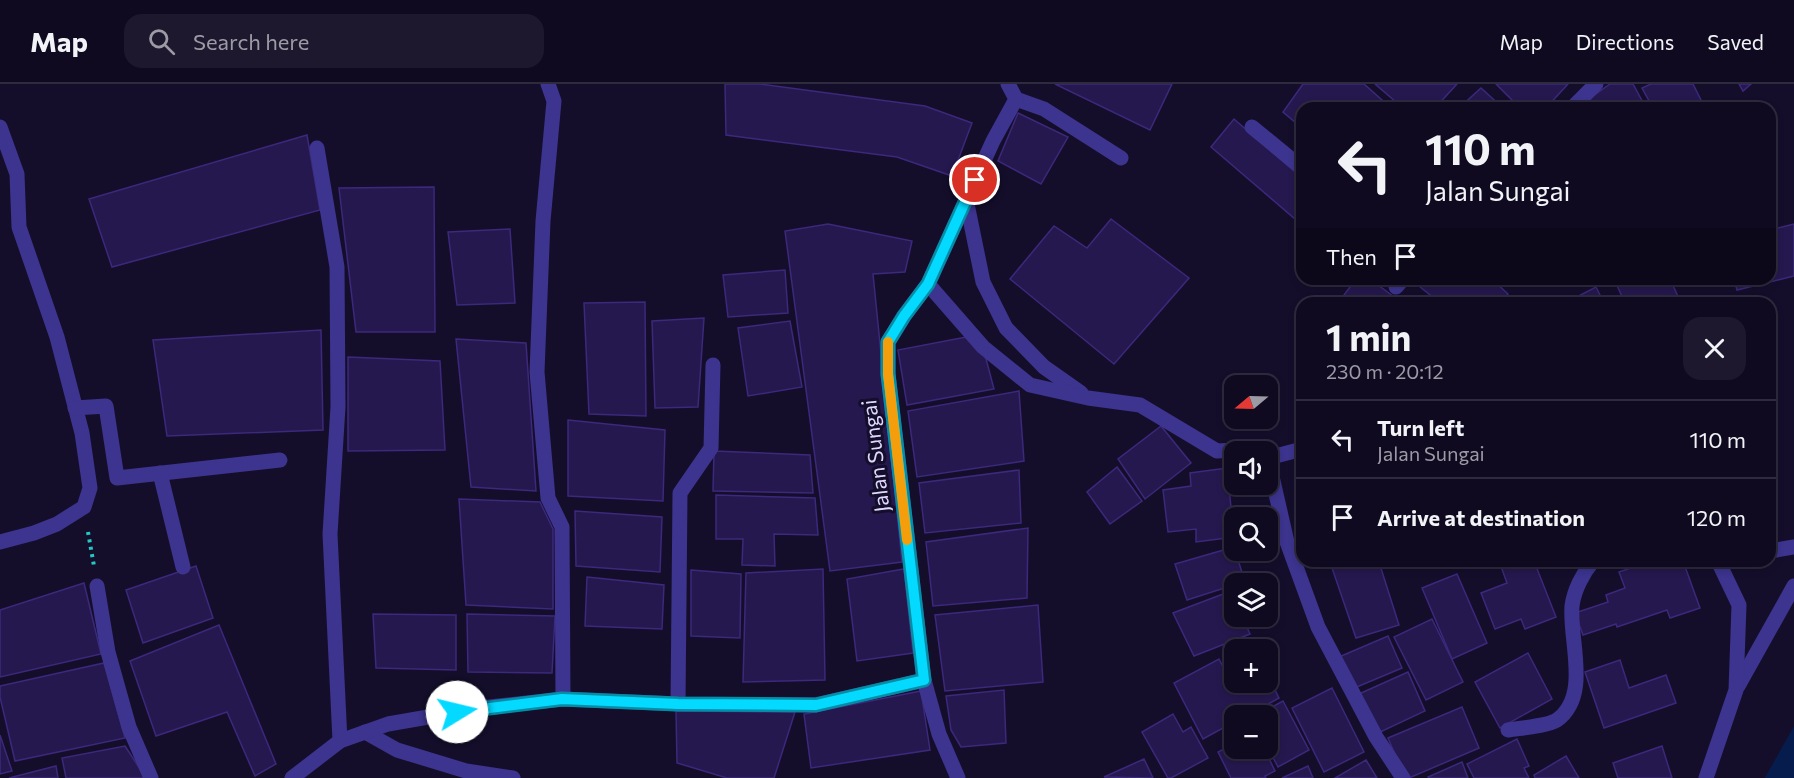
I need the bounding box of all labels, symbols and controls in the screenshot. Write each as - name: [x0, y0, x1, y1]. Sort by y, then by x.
- search box: [124, 14, 544, 68]
- text: Map: [30, 24, 88, 58]
- icon: search: [145, 25, 178, 58]
- text: Search here: [193, 28, 309, 55]
- text: Map: [1500, 29, 1543, 54]
- text: Directions: [1576, 29, 1674, 54]
- text: Saved: [1707, 29, 1764, 54]
- text: 110 m: [1425, 122, 1536, 174]
- icon: left: [1326, 126, 1404, 204]
- pin: [949, 154, 1000, 205]
- icon: arrive: [958, 163, 991, 196]
- text: Jalan Sungai: [1425, 174, 1570, 207]
- icon: arrive: [1389, 240, 1422, 273]
- text: Then: [1326, 243, 1377, 270]
- text: 1 min: [1326, 314, 1411, 358]
- button: close: [1683, 317, 1746, 380]
- text: 230 m · 20:12: [1326, 359, 1444, 383]
- north arrow: [1224, 375, 1278, 429]
- map controls: [1224, 375, 1278, 759]
- street label: Jalan Sungai: [855, 399, 894, 514]
- text: Turn left: [1377, 414, 1464, 441]
- icon: left: [1326, 423, 1359, 456]
- text: 110 m: [1689, 426, 1746, 453]
- button: sound: [1224, 441, 1278, 495]
- text: Jalan Sungai: [1377, 441, 1485, 465]
- icon: arrive: [1326, 501, 1359, 534]
- text: Arrive at destination: [1377, 504, 1585, 531]
- text: 120 m: [1687, 504, 1746, 531]
- button: search: [1224, 507, 1278, 561]
- button: layers: [1224, 573, 1278, 627]
- button: +: [1224, 639, 1278, 693]
- position arrow: [425, 680, 489, 744]
- button: −: [1224, 705, 1278, 759]

